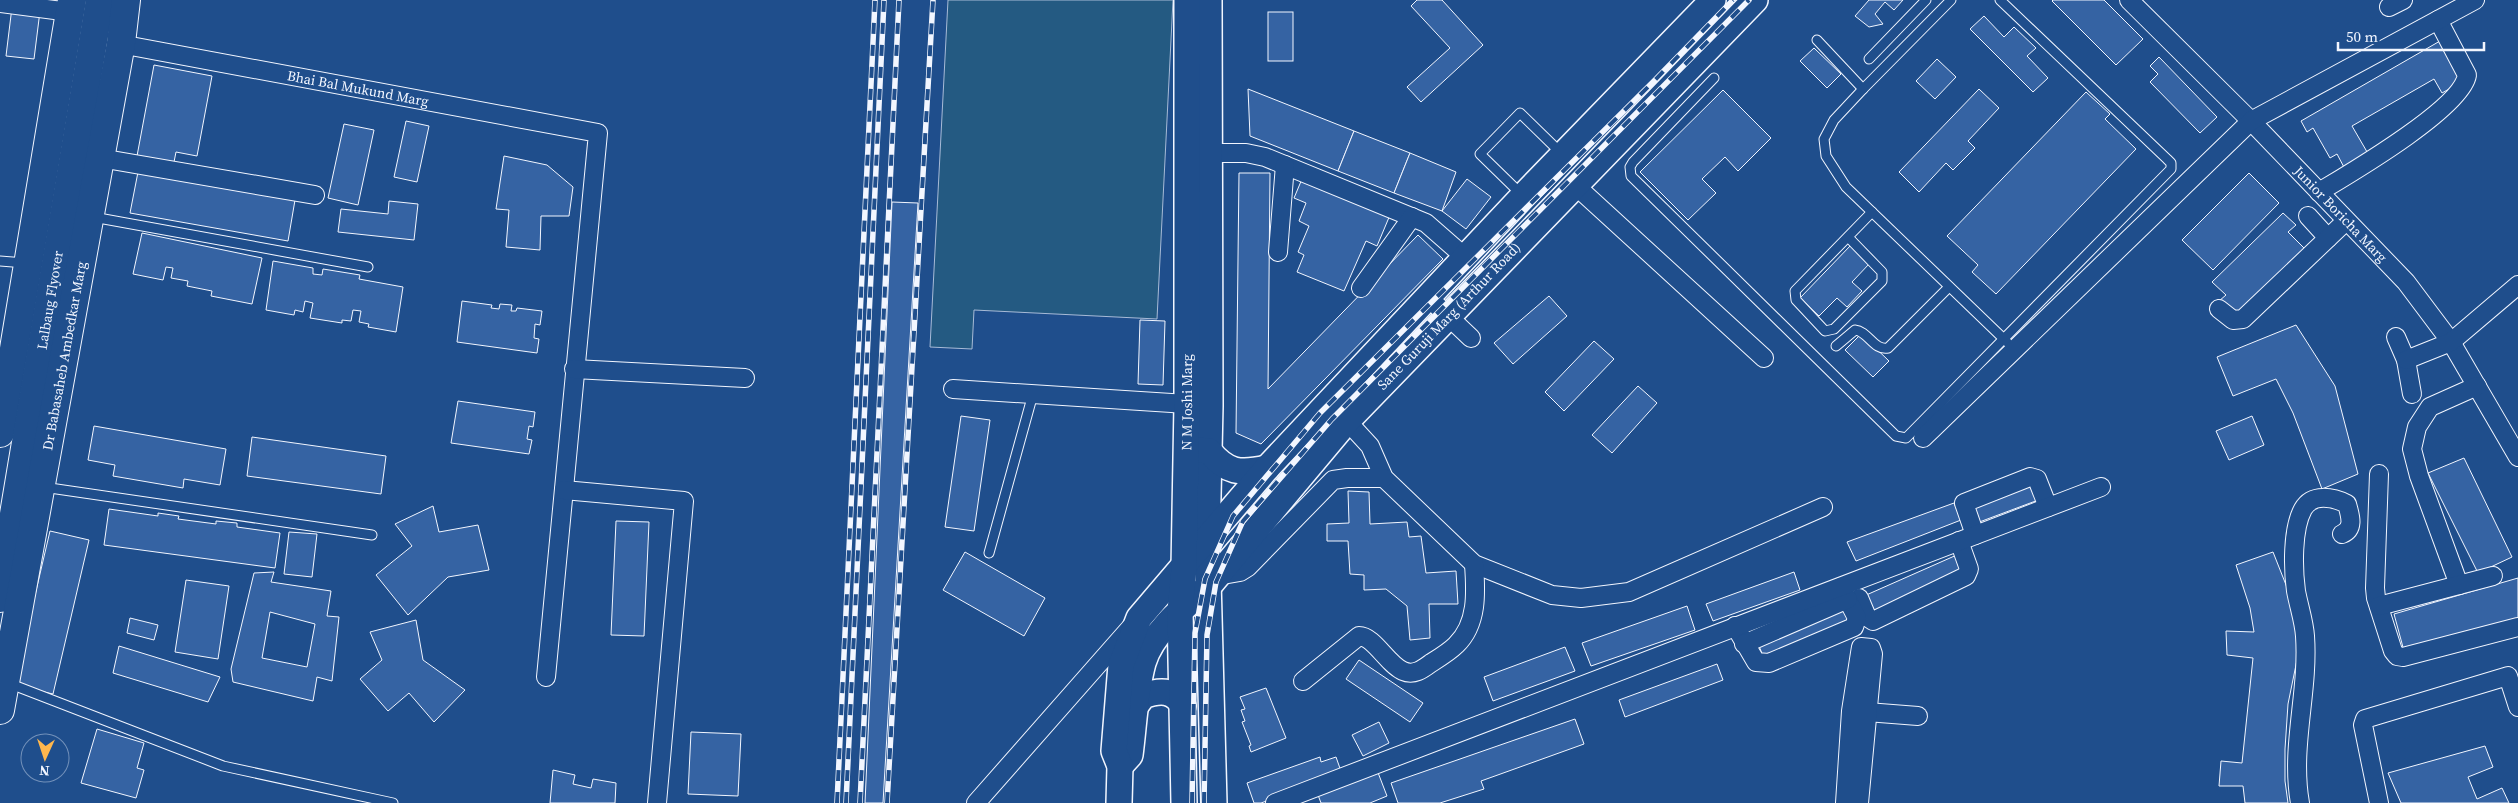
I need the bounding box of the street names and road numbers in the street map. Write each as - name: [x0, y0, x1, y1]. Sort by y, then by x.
- street label: Bhai Bal Mukund Marg: [285, 65, 430, 111]
- street label: Junior Boricha Marg: [2289, 161, 2392, 267]
- street label: Sane Guruji Marg (Arthur Road): [1372, 238, 1525, 394]
- street label: Lalbaug Flyover: [32, 249, 68, 351]
- street label: Dr Babasaheb Ambedkar Marg: [37, 260, 91, 452]
- street label: N M Joshi Marg: [1176, 354, 1197, 451]

